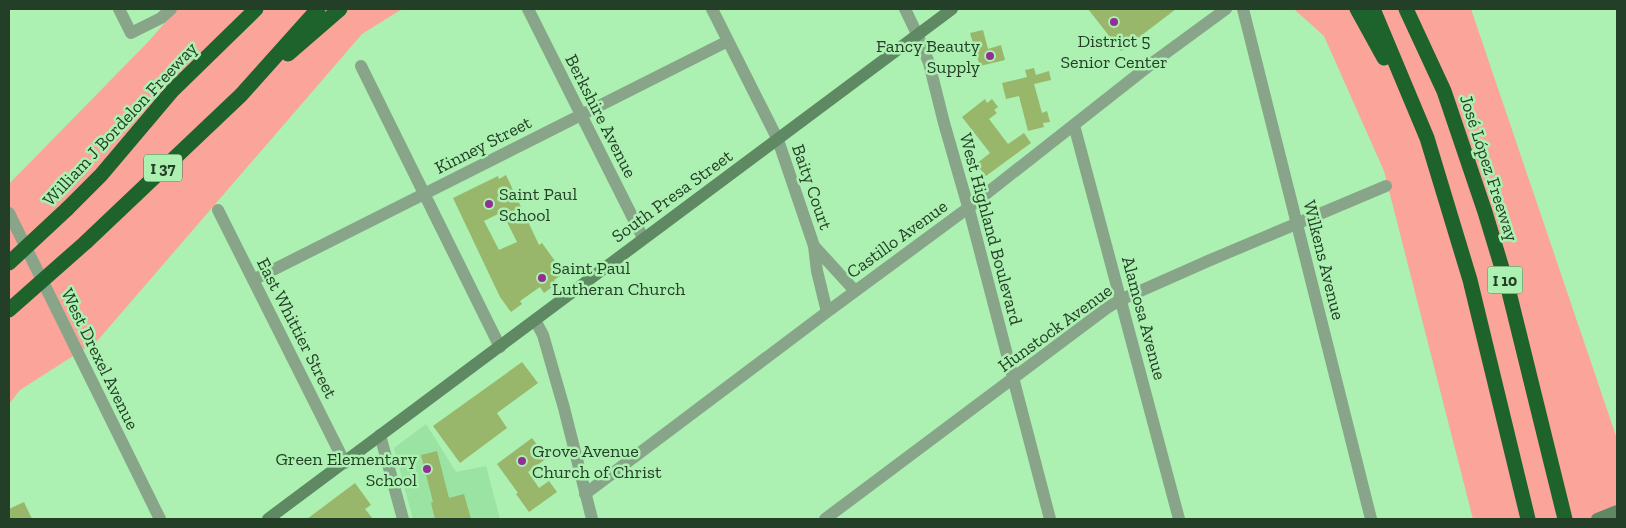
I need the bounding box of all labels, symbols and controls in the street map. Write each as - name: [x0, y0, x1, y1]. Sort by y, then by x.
- marker: District 5 Senior Center: [1108, 16, 1120, 28]
- place label: District 5 Senior Center: [1060, 30, 1168, 73]
- place label: Fancy Beauty Supply: [876, 35, 981, 78]
- street label: William J Bordelon Freeway: [38, 37, 202, 211]
- marker: Fancy Beauty Supply: [984, 50, 996, 62]
- street label: Berkshire Avenue: [560, 51, 642, 181]
- street label: José López Freeway: [1455, 92, 1523, 245]
- street label: Kinney Street: [431, 111, 535, 179]
- street label: West Highland Boulevard: [955, 131, 1027, 328]
- street label: Baity Court: [787, 141, 837, 233]
- street label: South Presa Street: [607, 145, 737, 247]
- road number: I 37: [144, 154, 182, 182]
- place label: Saint Paul School: [499, 183, 577, 226]
- street label: Castillo Avenue: [842, 195, 952, 283]
- marker: Saint Paul School: [483, 198, 495, 210]
- street label: Wilkens Avenue: [1298, 198, 1350, 322]
- street label: East Whittier Street: [252, 254, 342, 402]
- street label: Alamosa Avenue: [1117, 254, 1171, 382]
- place label: Saint Paul Lutheran Church: [552, 257, 685, 300]
- road number: I 10: [1488, 266, 1522, 294]
- marker: Saint Paul Lutheran Church: [536, 272, 548, 284]
- street label: Hunstock Avenue: [994, 279, 1116, 377]
- street label: West Drexel Avenue: [56, 285, 144, 433]
- place label: Grove Avenue Church of Christ: [532, 440, 662, 483]
- place label: Green Elementary School: [275, 448, 418, 491]
- marker: Grove Avenue Church of Christ: [516, 455, 528, 467]
- marker: Green Elementary School: [421, 463, 433, 475]

